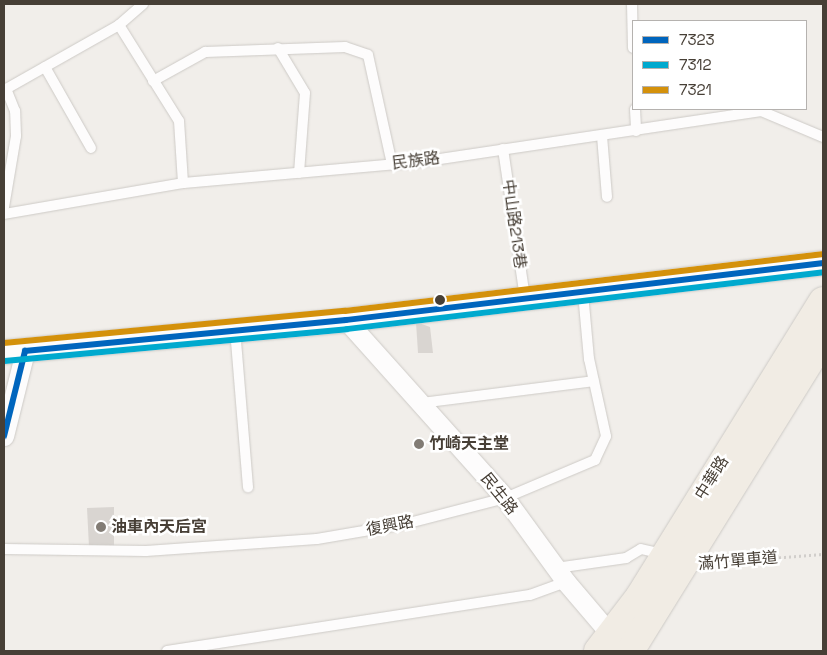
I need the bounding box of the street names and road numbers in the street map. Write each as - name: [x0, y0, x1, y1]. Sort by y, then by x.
- street label: 民族路: [391, 149, 441, 173]
- street label: 中山路213巷: [498, 178, 530, 270]
- street label: 中華路: [691, 453, 733, 503]
- street label: 民生路: [476, 469, 522, 519]
- street label: 復興路: [365, 512, 415, 540]
- street label: 滿竹單車道: [697, 548, 779, 574]

